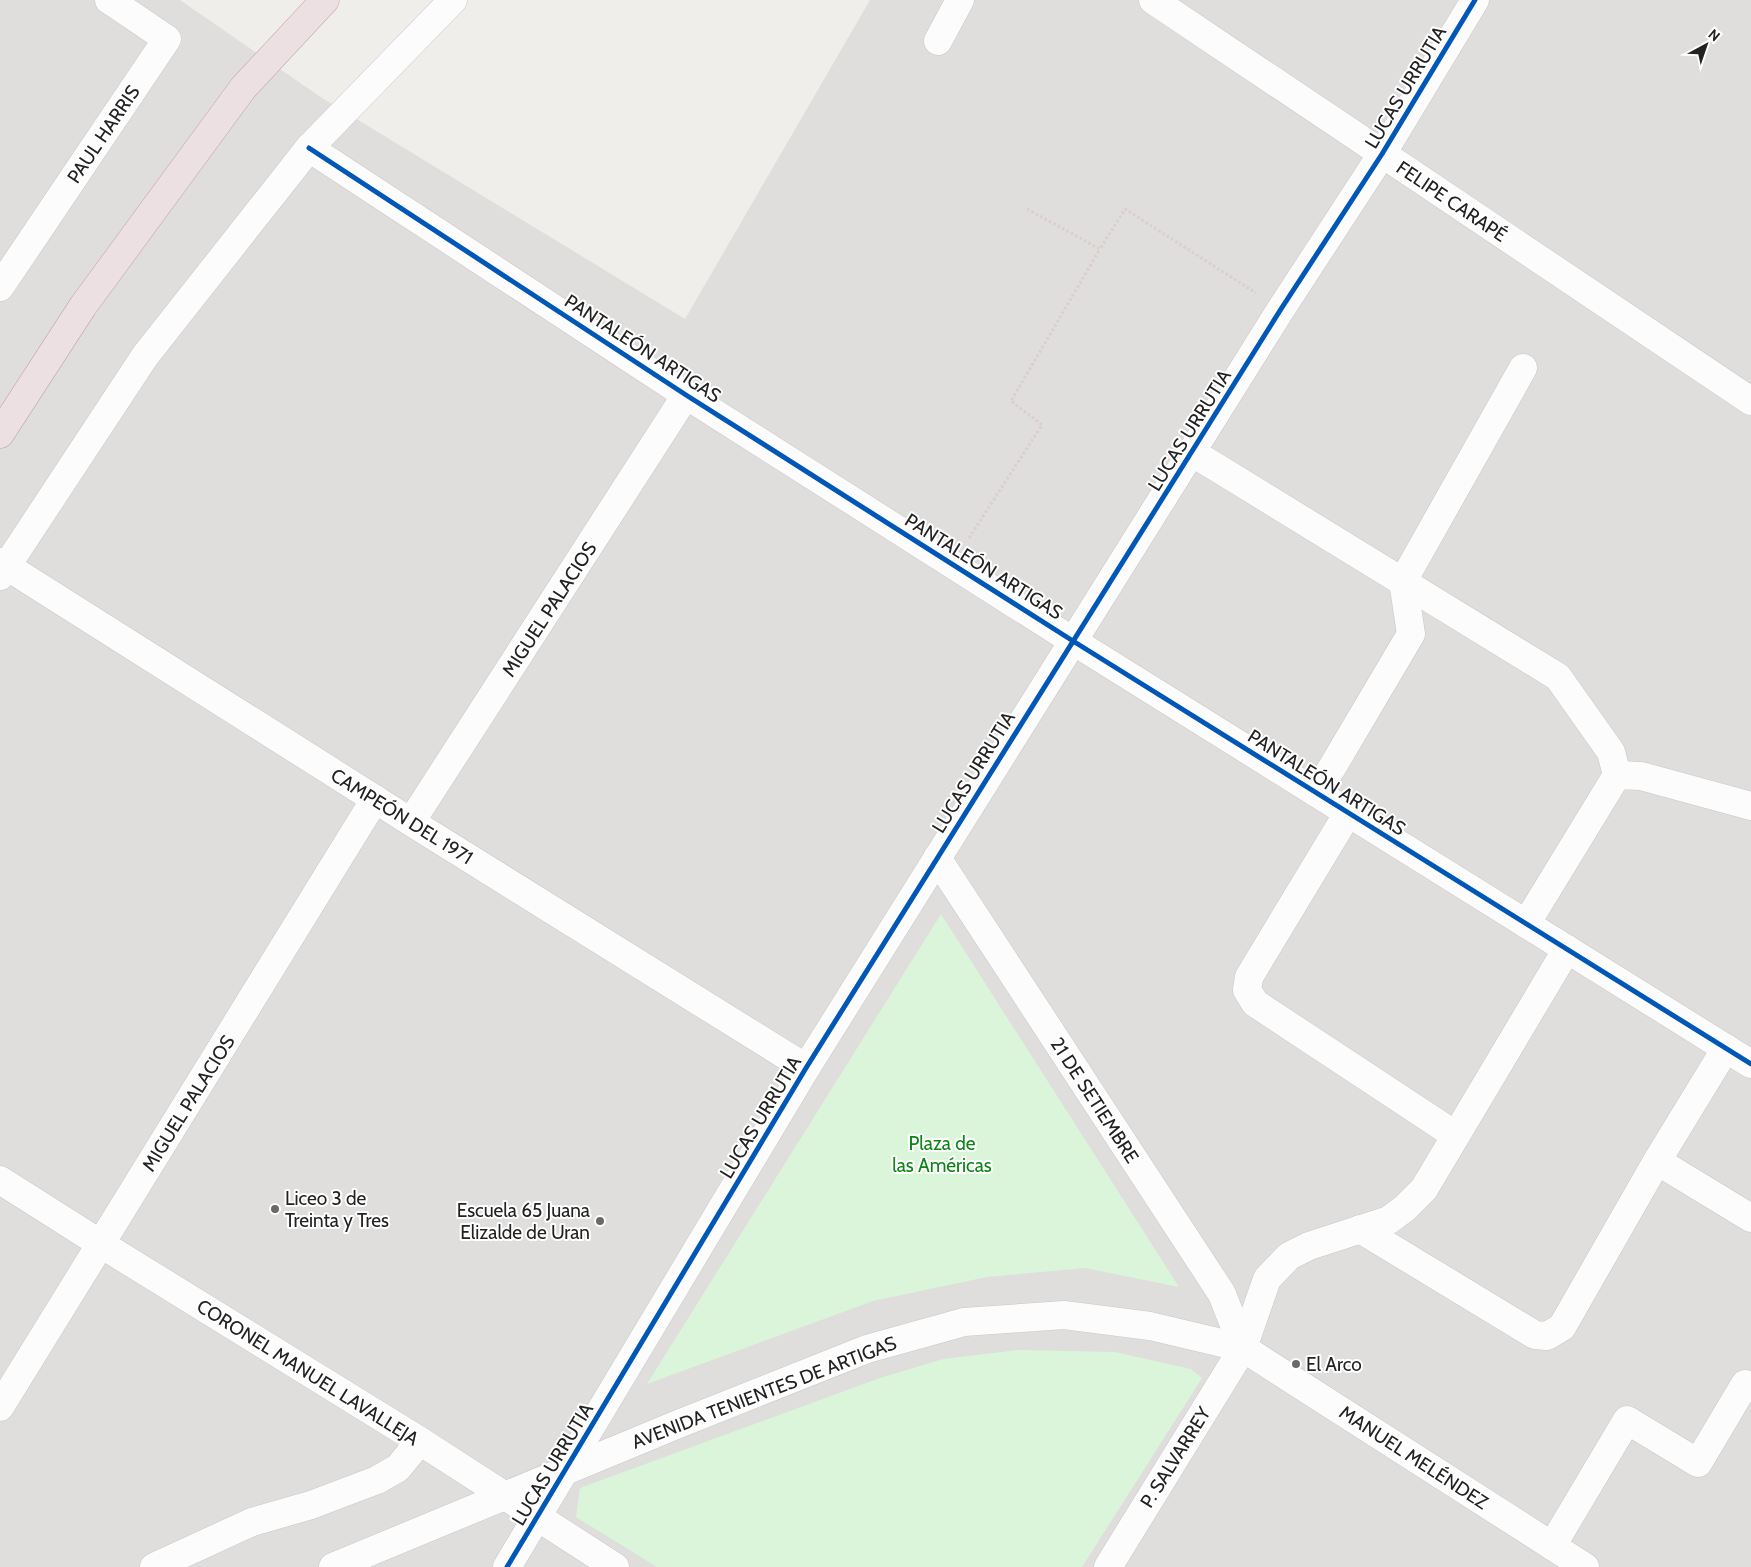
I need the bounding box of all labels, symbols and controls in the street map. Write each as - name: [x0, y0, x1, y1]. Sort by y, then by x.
- north arrow: [1681, 20, 1731, 70]
- street label: LUCAS URRUTIA: [1360, 22, 1451, 153]
- text: N: [1705, 25, 1724, 45]
- street label: PAUL HARRIS: [62, 81, 145, 188]
- street label: FELIPE CARAPÉ: [1392, 155, 1512, 247]
- street label: PANTALEÓN ARTIGAS: [560, 288, 726, 408]
- street label: LUCAS URRUTIA: [1143, 365, 1236, 495]
- street label: PANTALEÓN ARTIGAS: [901, 508, 1067, 624]
- street label: MIGUEL PALACIOS: [497, 538, 602, 681]
- street label: LUCAS URRUTIA: [927, 707, 1020, 837]
- street label: PANTALEÓN ARTIGAS: [1244, 724, 1410, 840]
- street label: CAMPEÓN DEL 1971: [326, 763, 478, 869]
- street label: MIGUEL PALACIOS: [137, 1031, 240, 1176]
- street label: 21 DE SETIEMBRE: [1045, 1033, 1144, 1167]
- street label: LUCAS URRUTIA: [715, 1052, 806, 1183]
- park label: Plaza de las Américas: [892, 1132, 992, 1177]
- place label: Liceo 3 de Treinta y Tres: [285, 1187, 389, 1232]
- place label: Escuela 65 Juana Elizalde de Uran: [457, 1199, 590, 1244]
- marker: Liceo 3 de Treinta y Tres: [269, 1203, 281, 1215]
- marker: Escuela 65 Juana Elizalde de Uran: [594, 1215, 606, 1227]
- street label: CORONEL MANUEL LAVALLEJA: [193, 1295, 423, 1450]
- street label: AVENIDA TENIENTES DE ARTIGAS: [629, 1331, 900, 1454]
- place label: El Arco: [1306, 1353, 1362, 1376]
- marker: El Arco: [1290, 1358, 1302, 1370]
- street label: LUCAS URRUTIA: [507, 1399, 598, 1530]
- street label: MANUEL MELÉNDEZ: [1335, 1400, 1493, 1514]
- street label: P. SALVARREY: [1135, 1402, 1216, 1512]

